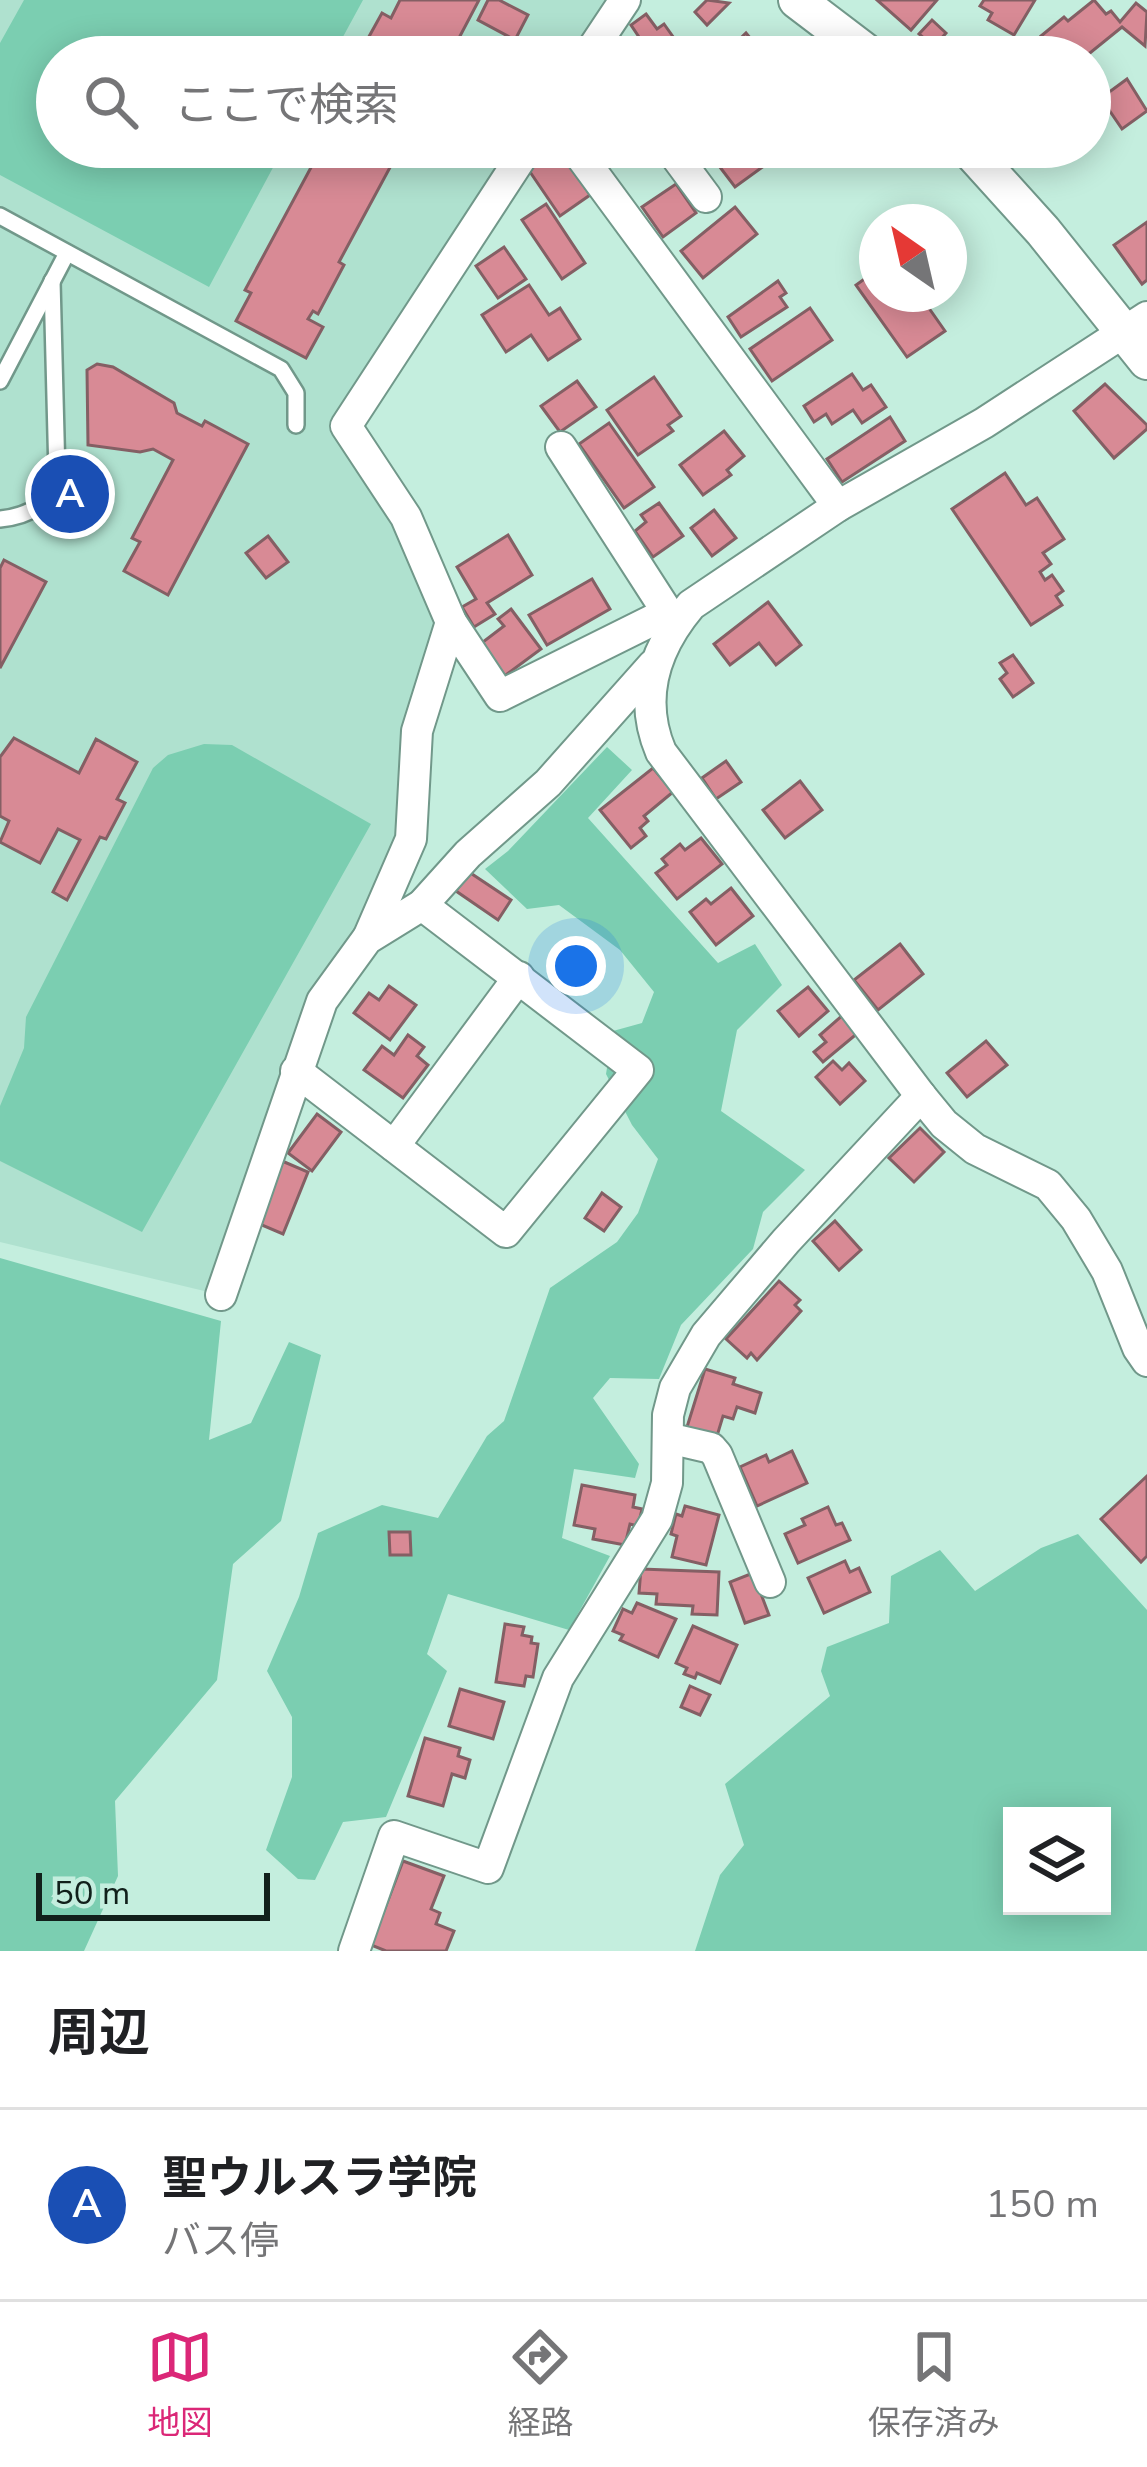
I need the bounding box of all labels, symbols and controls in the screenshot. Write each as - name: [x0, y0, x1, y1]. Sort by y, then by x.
- search box: [36, 36, 1111, 168]
- icon: search: [78, 69, 144, 135]
- text: ここで検索: [174, 75, 399, 136]
- north arrow: [859, 204, 967, 312]
- pin: A: [31, 449, 109, 539]
- your location: [546, 936, 606, 996]
- map controls: [1003, 1807, 1111, 1915]
- button: layers: [1003, 1807, 1111, 1915]
- scale bar: [36, 1867, 270, 1920]
- text: 50 m: [54, 1871, 130, 1916]
- text: 周辺: [48, 1998, 150, 2068]
- text: 聖ウルスラ学院: [162, 2148, 477, 2209]
- text: A: [72, 2178, 102, 2231]
- text: 150 m: [985, 2178, 1099, 2231]
- text: バス停: [162, 2215, 279, 2268]
- tab: 地図: [147, 2324, 213, 2446]
- tab: 経路: [507, 2324, 573, 2446]
- tab: 保存済み: [868, 2324, 1000, 2446]

